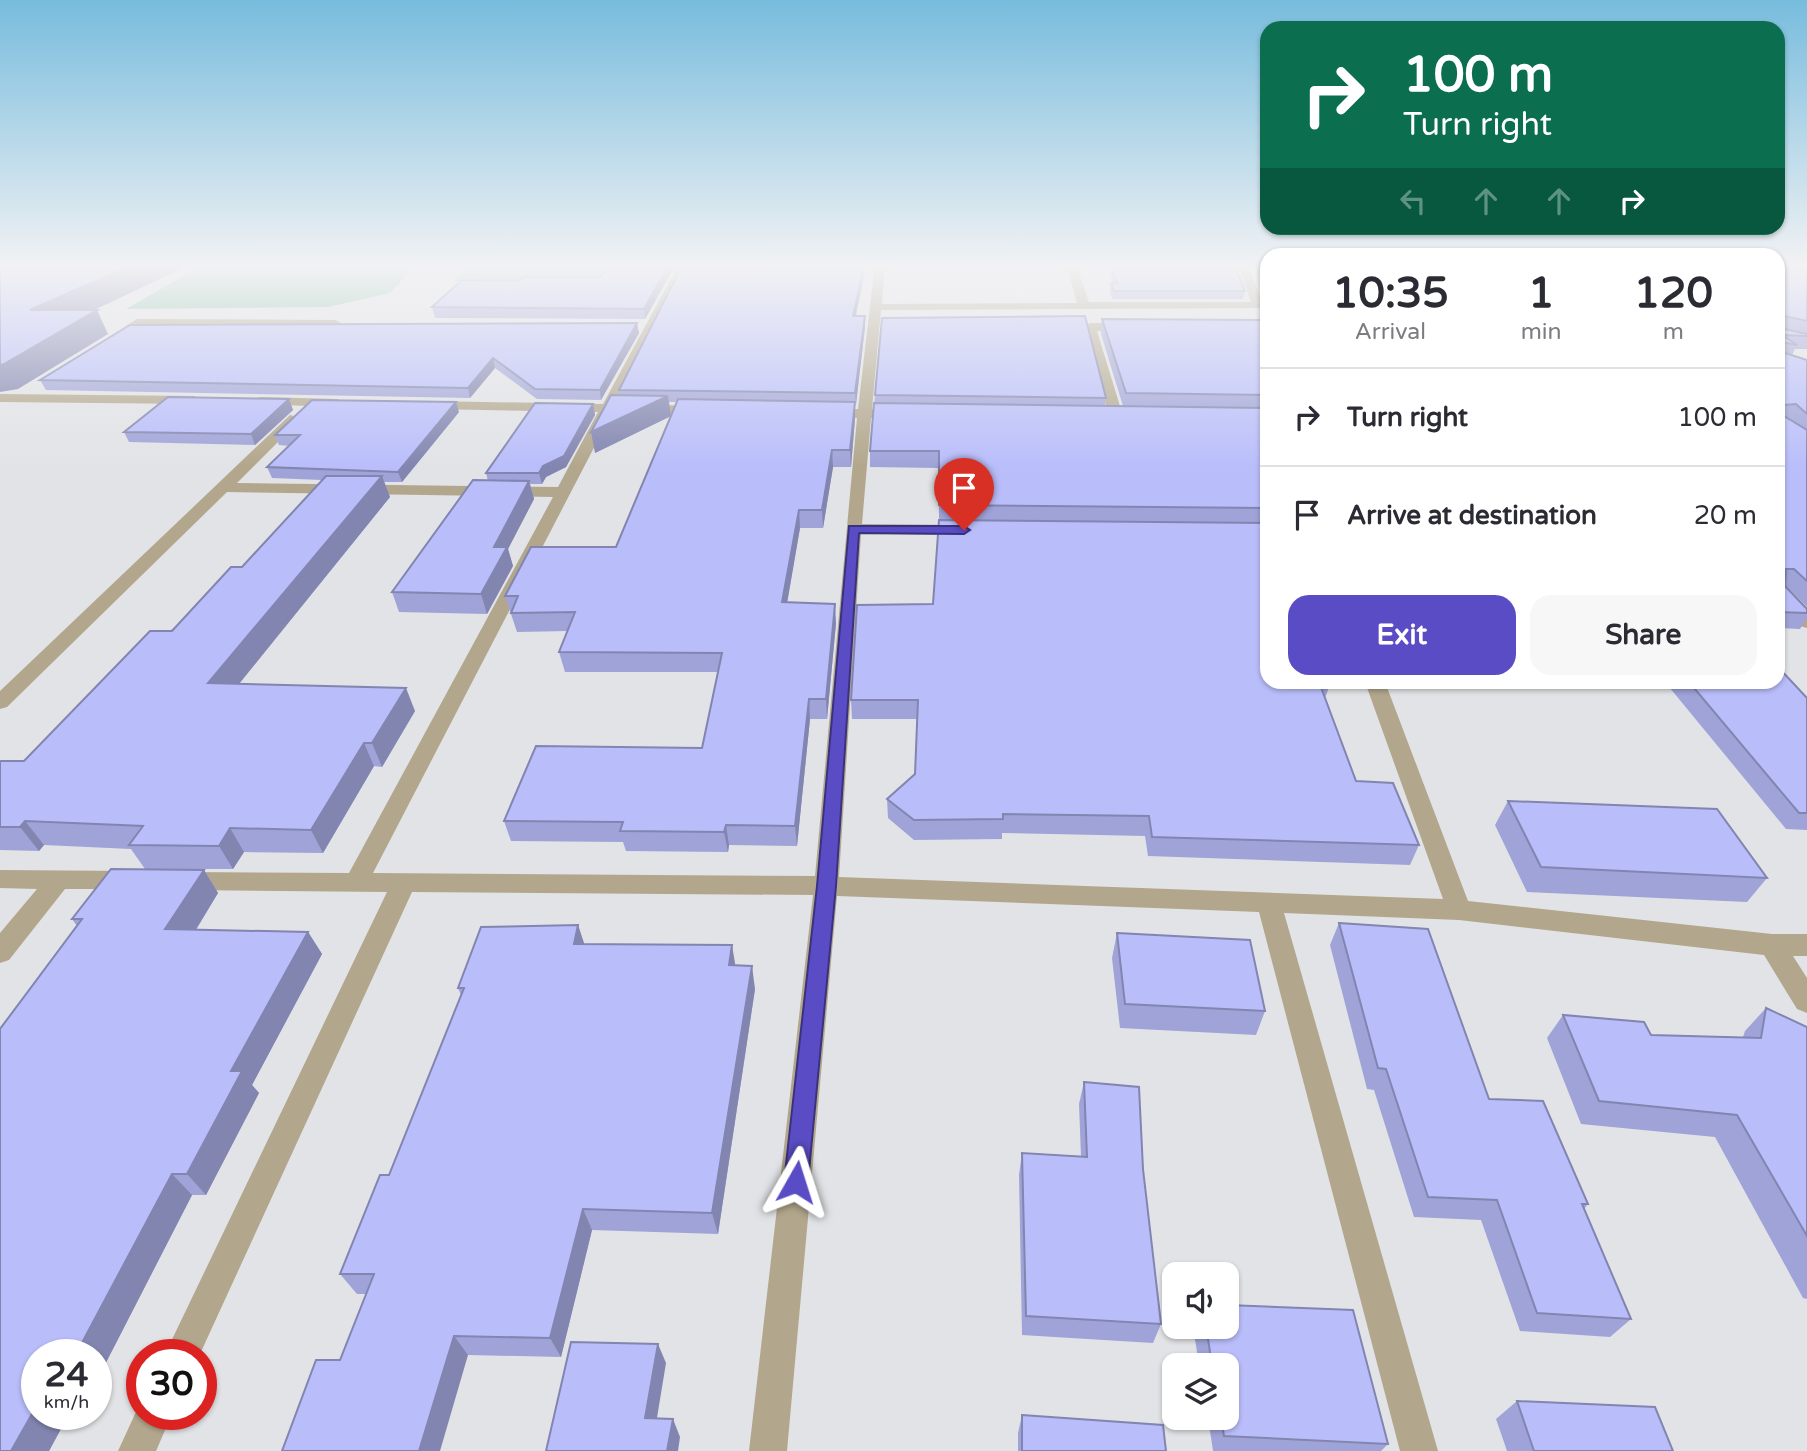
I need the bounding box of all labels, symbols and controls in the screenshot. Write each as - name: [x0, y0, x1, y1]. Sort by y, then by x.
- text: 100 m: [1403, 46, 1553, 105]
- icon: right: [1288, 49, 1379, 140]
- text: Turn right: [1403, 106, 1552, 144]
- icon: left: [1394, 182, 1432, 220]
- icon: ahead: [1467, 182, 1505, 220]
- icon: ahead: [1540, 182, 1578, 220]
- icon: right: [1613, 182, 1651, 220]
- text: 10:35: [1332, 268, 1449, 319]
- text: 1: [1528, 268, 1554, 319]
- text: 120: [1634, 268, 1713, 319]
- text: Arrival: [1355, 318, 1426, 346]
- text: min: [1521, 318, 1562, 346]
- text: m: [1663, 318, 1684, 346]
- icon: right: [1288, 398, 1326, 436]
- text: Turn right: [1347, 402, 1468, 433]
- text: 100 m: [1677, 402, 1757, 433]
- pin: [934, 458, 994, 530]
- icon: arrive: [945, 469, 983, 507]
- icon: arrive: [1288, 496, 1326, 534]
- text: Arrive at destination: [1347, 500, 1597, 531]
- text: 20 m: [1694, 500, 1757, 531]
- button: Exit: [1288, 595, 1516, 675]
- button: Share: [1530, 595, 1757, 675]
- position arrow: [759, 1145, 833, 1219]
- map controls: [1162, 1262, 1239, 1430]
- button: sound: [1162, 1262, 1239, 1339]
- speed limit sign: 30: [126, 1339, 217, 1430]
- button: layers: [1162, 1353, 1239, 1430]
- text: 24: [45, 1354, 88, 1396]
- text: km/h: [44, 1391, 89, 1413]

